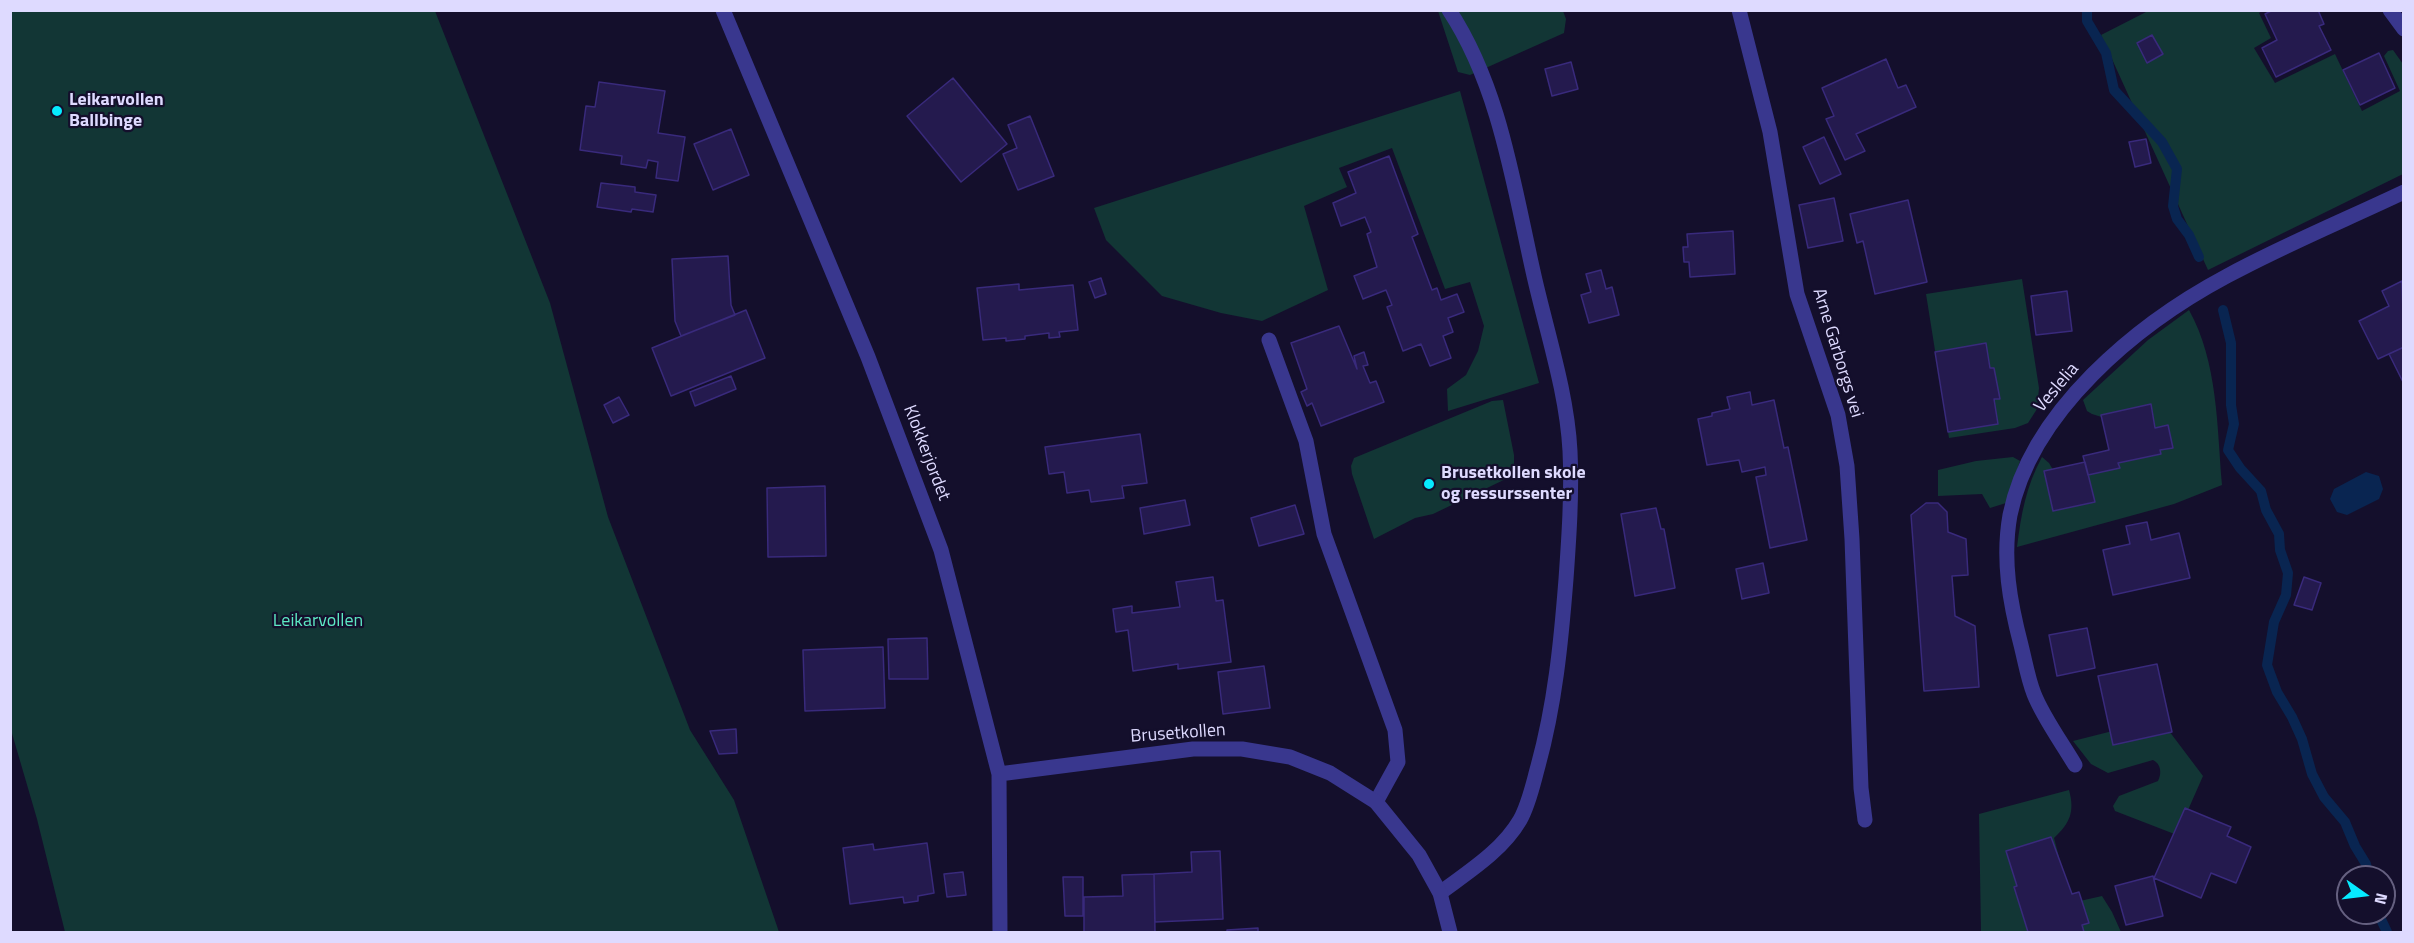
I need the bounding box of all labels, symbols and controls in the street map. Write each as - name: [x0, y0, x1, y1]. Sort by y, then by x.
- place label: Leikarvollen Ballbinge: [69, 90, 164, 132]
- marker: Leikarvollen Ballbinge: [50, 104, 64, 118]
- street label: Arne Garborgs vei: [1807, 286, 1867, 420]
- street label: Veslelia: [2030, 359, 2084, 417]
- street label: Klokkerjordet: [898, 402, 954, 504]
- place label: Brusetkollen skole og ressurssenter: [1441, 463, 1586, 506]
- marker: Brusetkollen skole og ressurssenter: [1422, 477, 1436, 491]
- park label: Leikarvollen: [273, 611, 363, 633]
- street label: Brusetkollen: [1130, 720, 1226, 748]
- north arrow: [2336, 865, 2396, 925]
- text: N: [2369, 891, 2395, 907]

